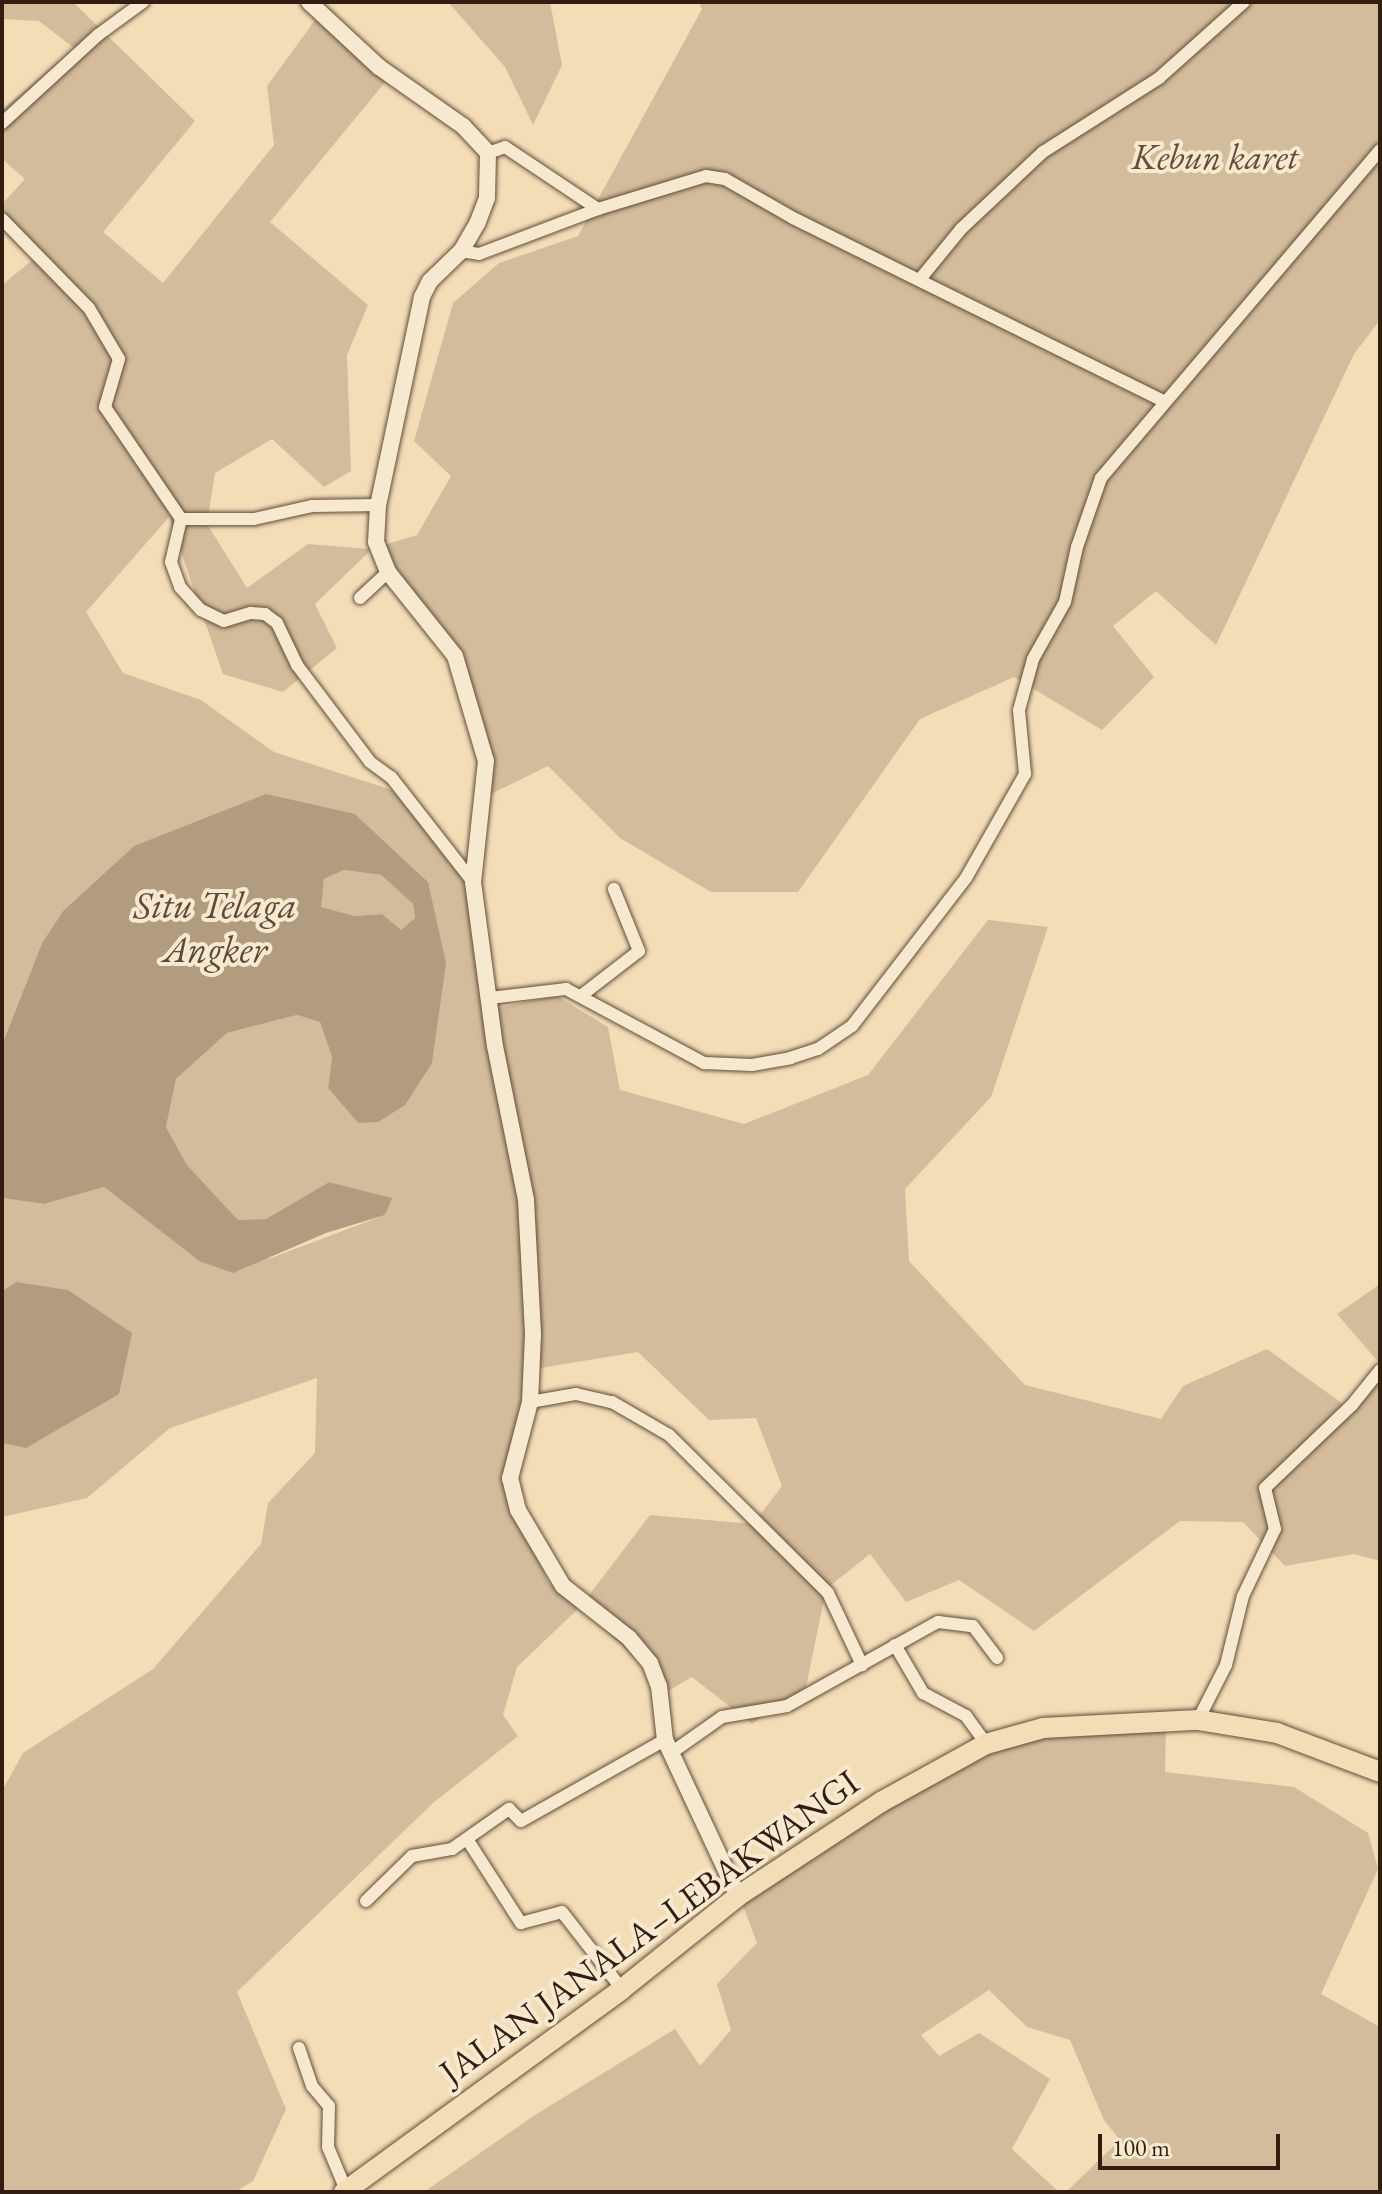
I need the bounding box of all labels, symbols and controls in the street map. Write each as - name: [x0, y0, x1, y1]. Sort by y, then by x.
- park label: Kebun karet: [1132, 135, 1298, 179]
- water label: Situ Telaga Angker: [133, 882, 297, 972]
- street label: JALAN JANALA–LEBAKWANGI: [431, 1760, 867, 2094]
- scale bar: [1102, 2118, 1284, 2168]
- text: 100 m: [1112, 2132, 1170, 2163]

